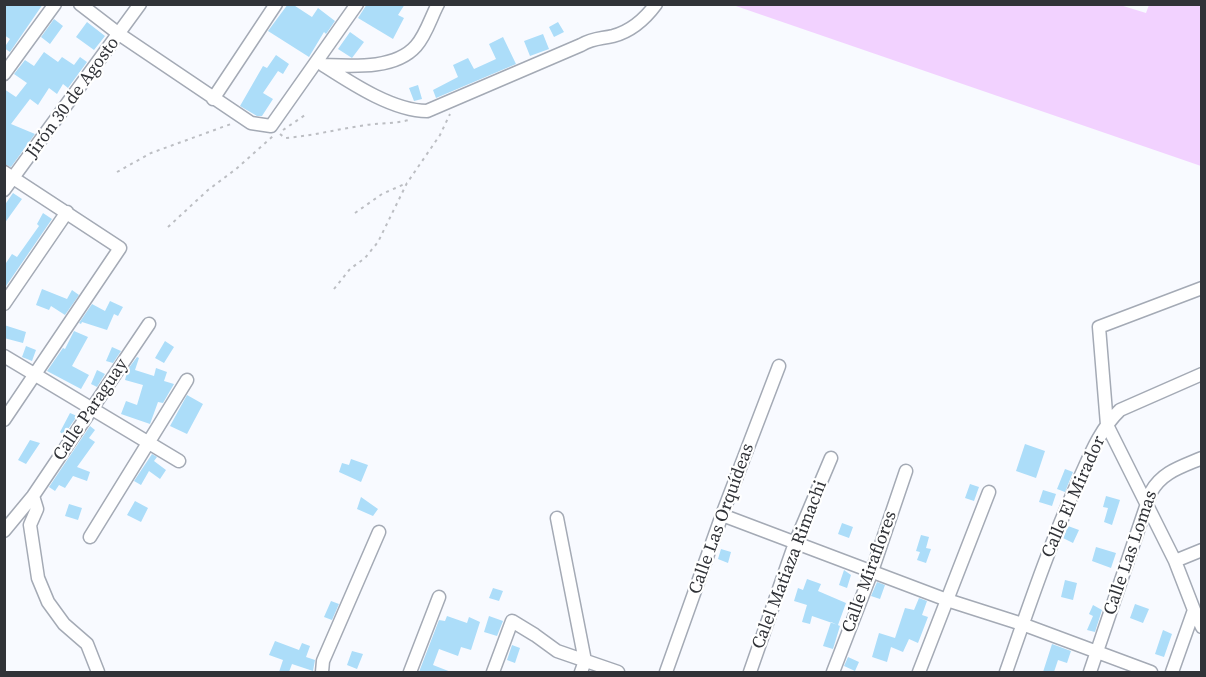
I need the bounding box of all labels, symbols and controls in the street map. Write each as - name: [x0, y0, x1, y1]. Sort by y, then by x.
- street label: Jirón 30 de Agosto: [22, 33, 124, 163]
- street label: Calle Paraguay: [49, 355, 133, 465]
- street label: Calle El Mirador: [1038, 433, 1110, 561]
- street label: Calle Las Orquídeas: [685, 441, 759, 597]
- street label: Calel Matiaza Rimachi: [748, 478, 832, 652]
- street label: Calle Las Lomas: [1100, 488, 1162, 618]
- street label: Calle Miraflores: [838, 508, 902, 636]

